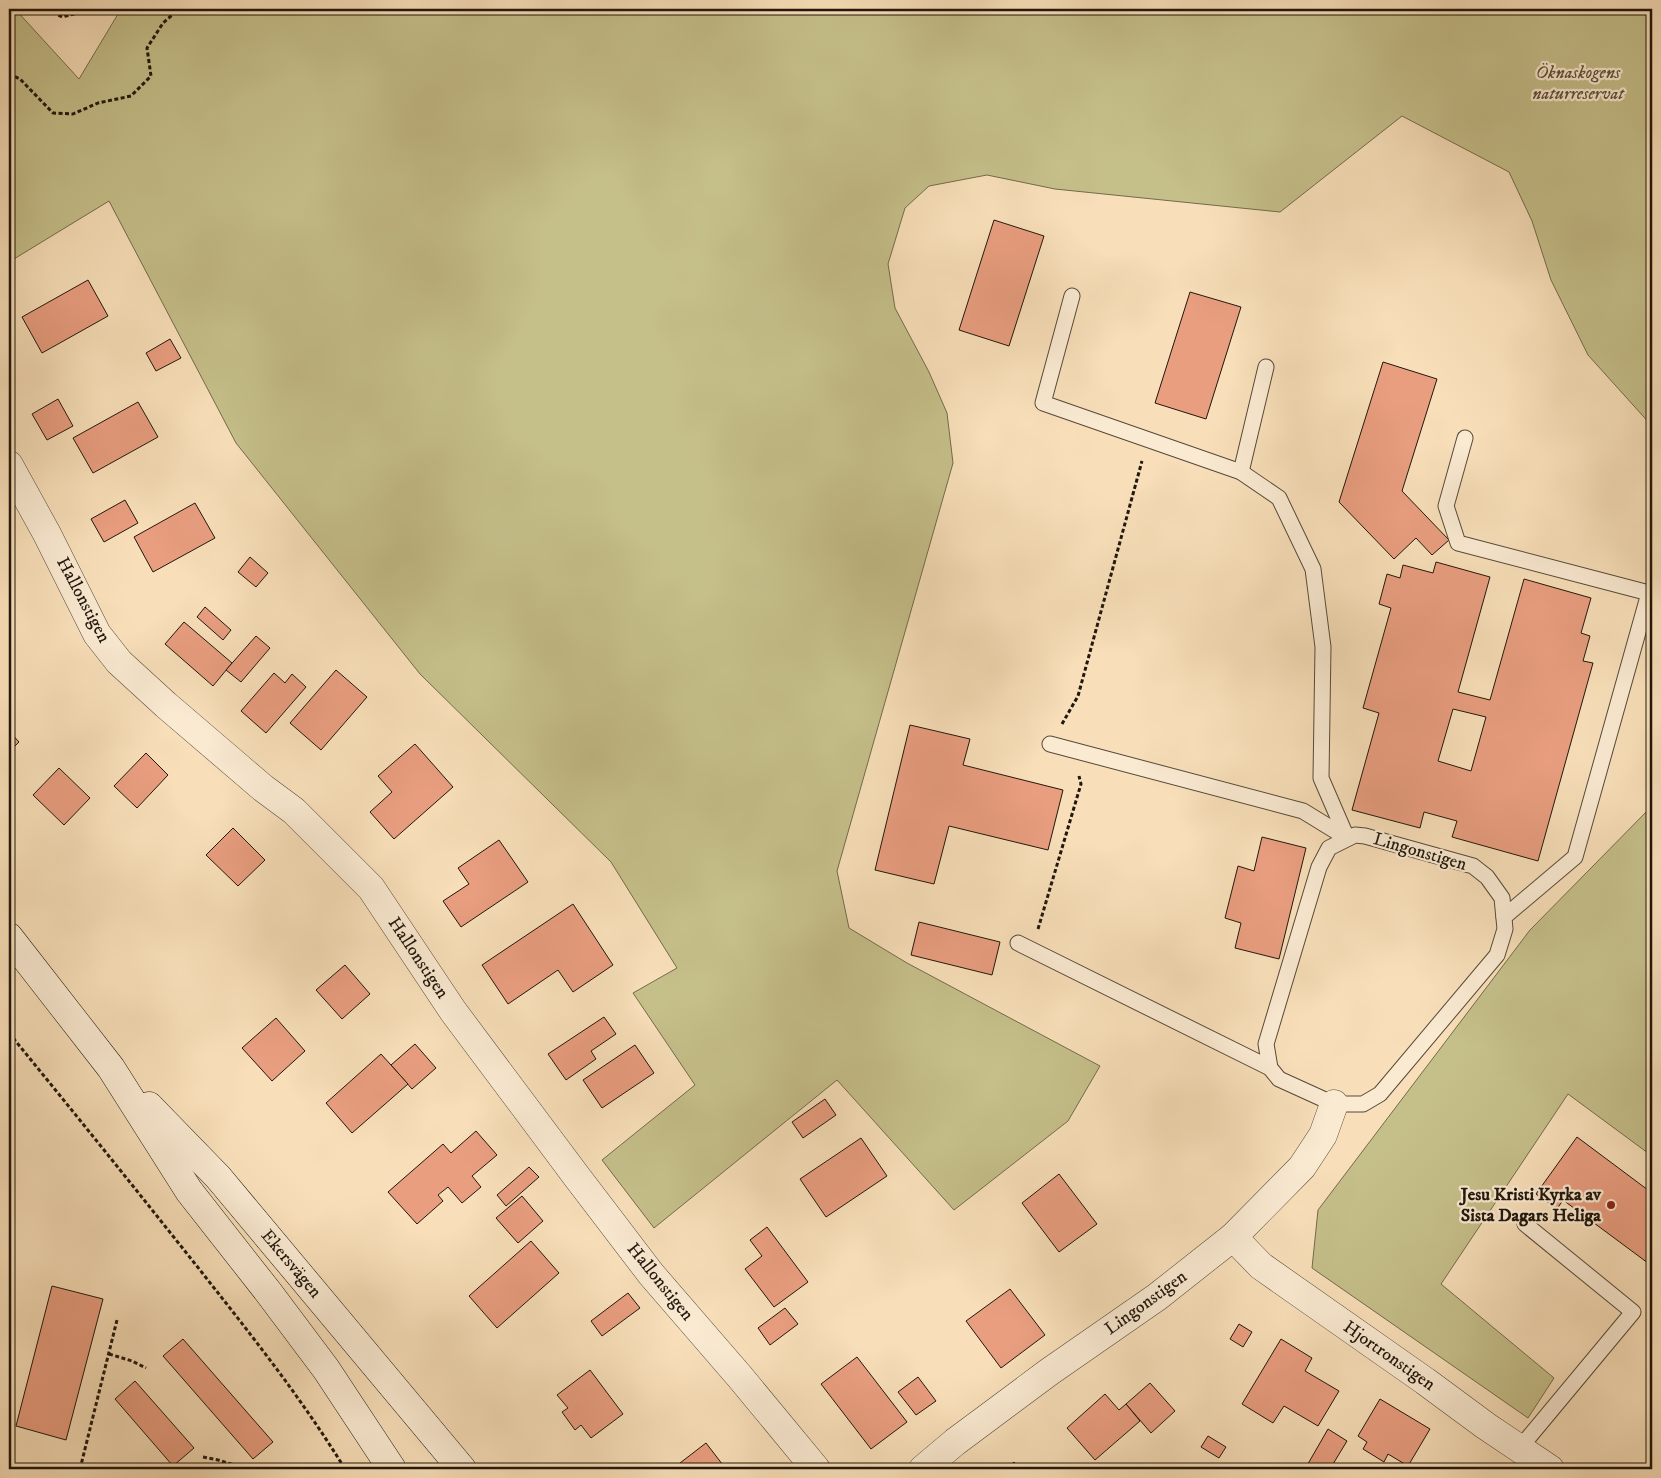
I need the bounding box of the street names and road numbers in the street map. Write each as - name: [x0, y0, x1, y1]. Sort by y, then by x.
- street label: Hallonstigen: [51, 553, 115, 647]
- street label: Lingonstigen: [1371, 828, 1470, 876]
- street label: Hallonstigen: [383, 913, 454, 1003]
- street label: Ekersvägen: [256, 1225, 326, 1303]
- street label: Hallonstigen: [622, 1239, 698, 1326]
- street label: Lingonstigen: [1101, 1266, 1192, 1340]
- street label: Hjortronstigen: [1339, 1316, 1440, 1396]

